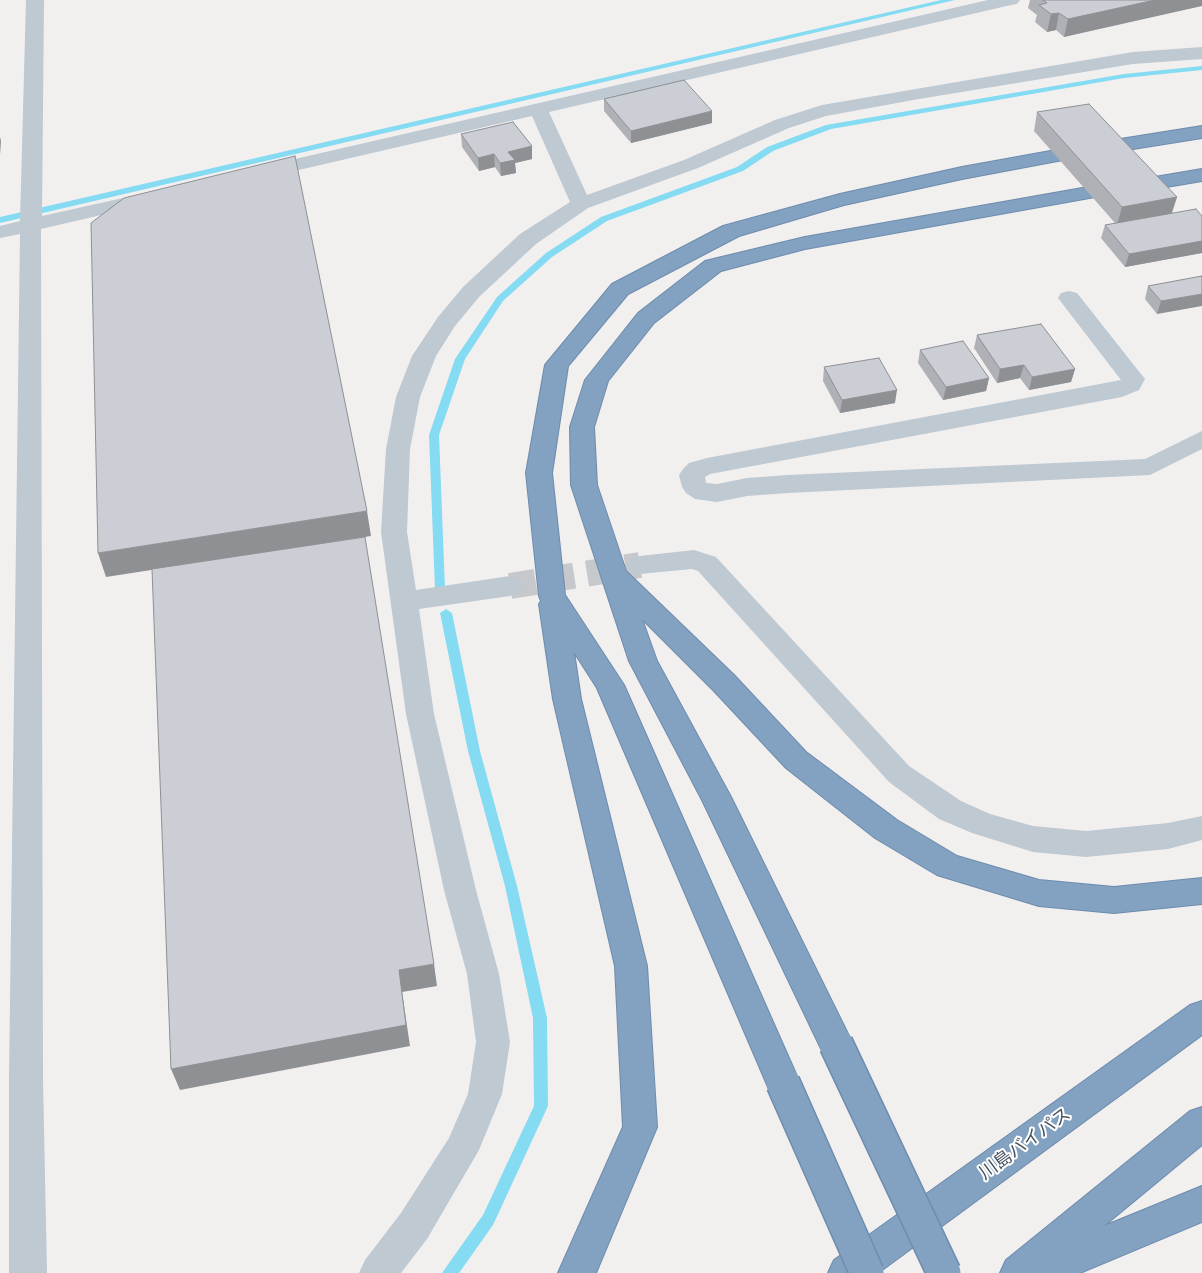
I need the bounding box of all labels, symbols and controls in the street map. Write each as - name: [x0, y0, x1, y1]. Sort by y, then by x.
- street label: 川島バイパス: [975, 1104, 1075, 1184]

